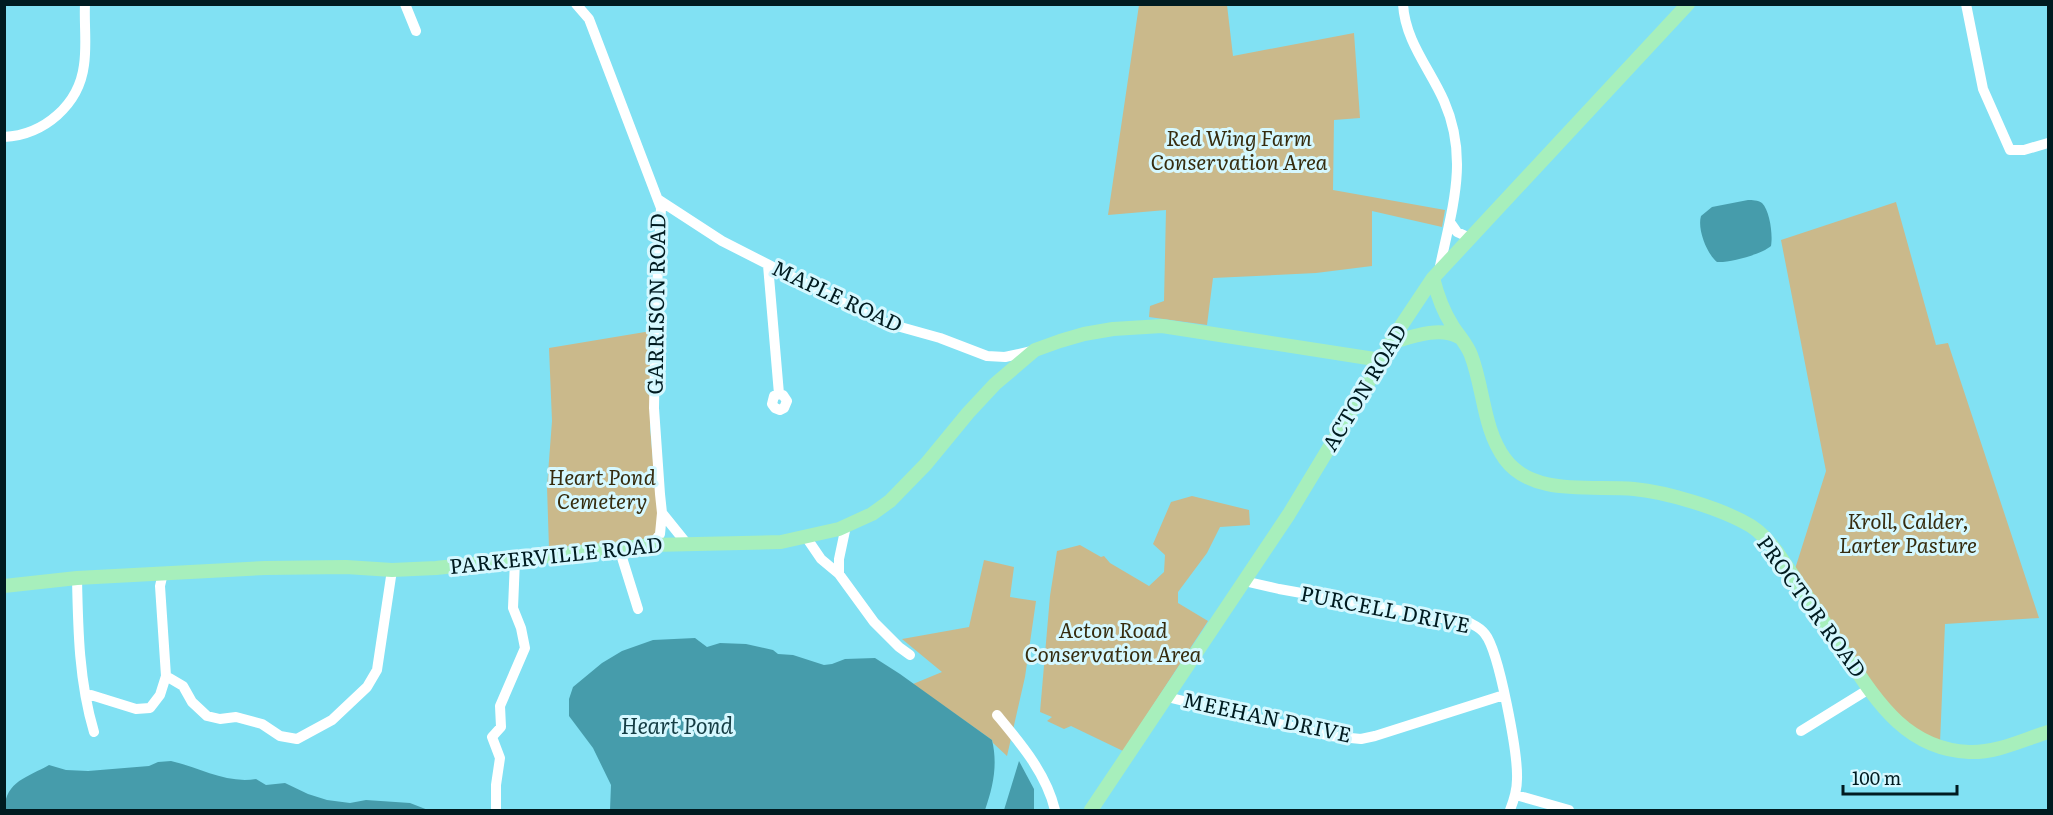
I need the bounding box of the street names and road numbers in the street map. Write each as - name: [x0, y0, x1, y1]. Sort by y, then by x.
- street label: GARRISON ROAD: [637, 213, 672, 395]
- street label: MAPLE ROAD: [768, 251, 909, 339]
- street label: ACTON ROAD: [1313, 317, 1413, 456]
- street label: PARKERVILLE ROAD: [448, 527, 664, 580]
- street label: PROCTOR ROAD: [1751, 528, 1875, 683]
- street label: PURCELL DRIVE: [1298, 576, 1473, 639]
- street label: MEEHAN DRIVE: [1180, 683, 1355, 749]

